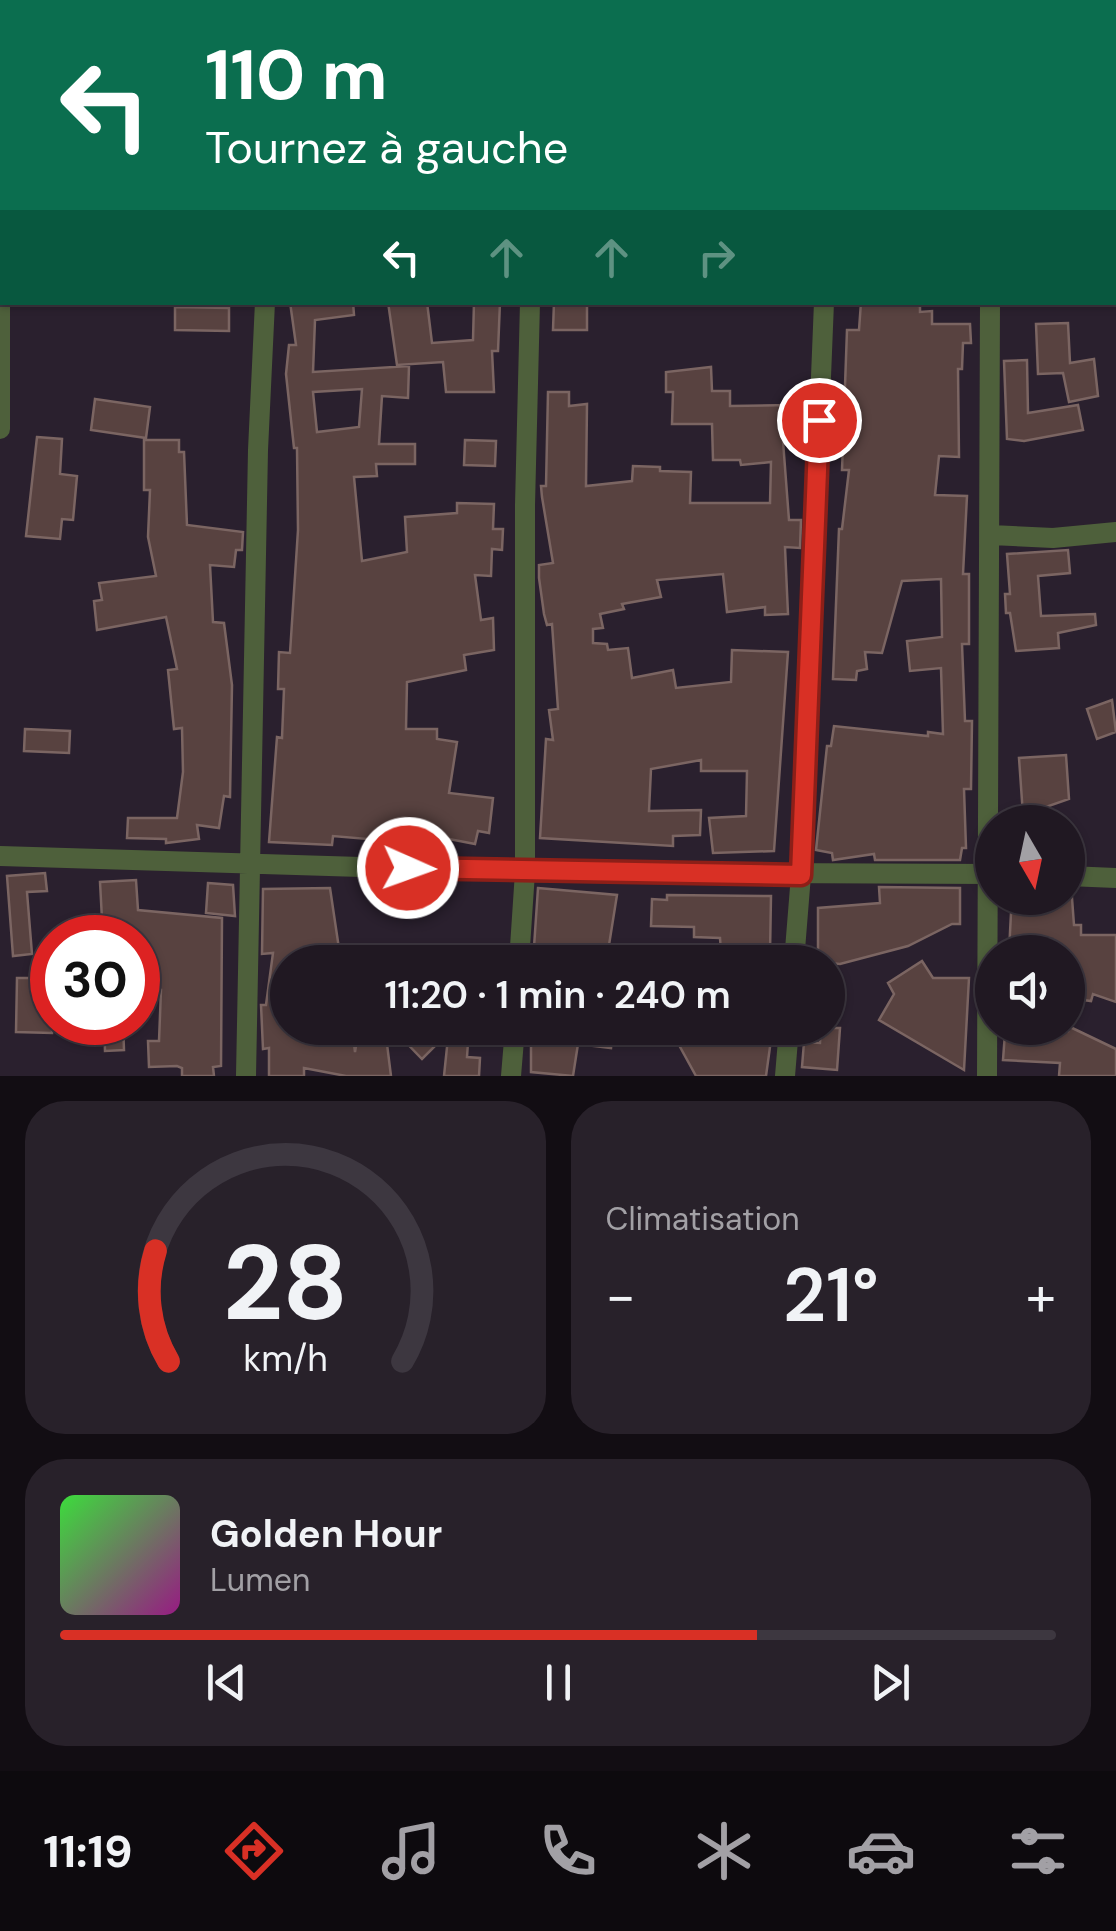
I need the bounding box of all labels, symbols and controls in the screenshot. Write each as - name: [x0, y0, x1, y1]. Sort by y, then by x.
- text: 110 m: [205, 30, 388, 121]
- icon: left: [40, 40, 170, 170]
- text: Tournez à gauche: [205, 118, 568, 177]
- icon: left: [374, 230, 429, 285]
- icon: ahead: [479, 230, 534, 285]
- icon: ahead: [584, 230, 639, 285]
- icon: right: [689, 230, 744, 285]
- pin: [777, 378, 862, 463]
- icon: arrive: [792, 393, 847, 448]
- north arrow: [975, 805, 1085, 915]
- map controls: [975, 805, 1085, 1045]
- position arrow: [356, 816, 460, 920]
- speed limit sign: 30: [30, 915, 160, 1045]
- button: sound: [975, 935, 1085, 1045]
- text: 11:20 · 1 min · 240 m: [384, 970, 731, 1020]
- text: Climatisation: [606, 1198, 800, 1240]
- text: 28: [223, 1216, 348, 1351]
- text: 21°: [783, 1247, 879, 1344]
- text: −: [606, 1260, 636, 1332]
- text: +: [1026, 1260, 1056, 1332]
- text: km/h: [243, 1336, 327, 1382]
- text: Golden Hour: [210, 1509, 442, 1559]
- text: Lumen: [210, 1559, 310, 1601]
- icon: previous: [199, 1655, 254, 1710]
- icon: pause: [531, 1655, 586, 1710]
- icon: next: [863, 1655, 918, 1710]
- icon: directions: [219, 1816, 289, 1886]
- icon: music: [376, 1816, 446, 1886]
- icon: phone: [533, 1816, 603, 1886]
- icon: climate: [689, 1816, 759, 1886]
- icon: car: [846, 1816, 916, 1886]
- icon: filters: [1003, 1816, 1073, 1886]
- text: 11:19: [43, 1822, 133, 1881]

